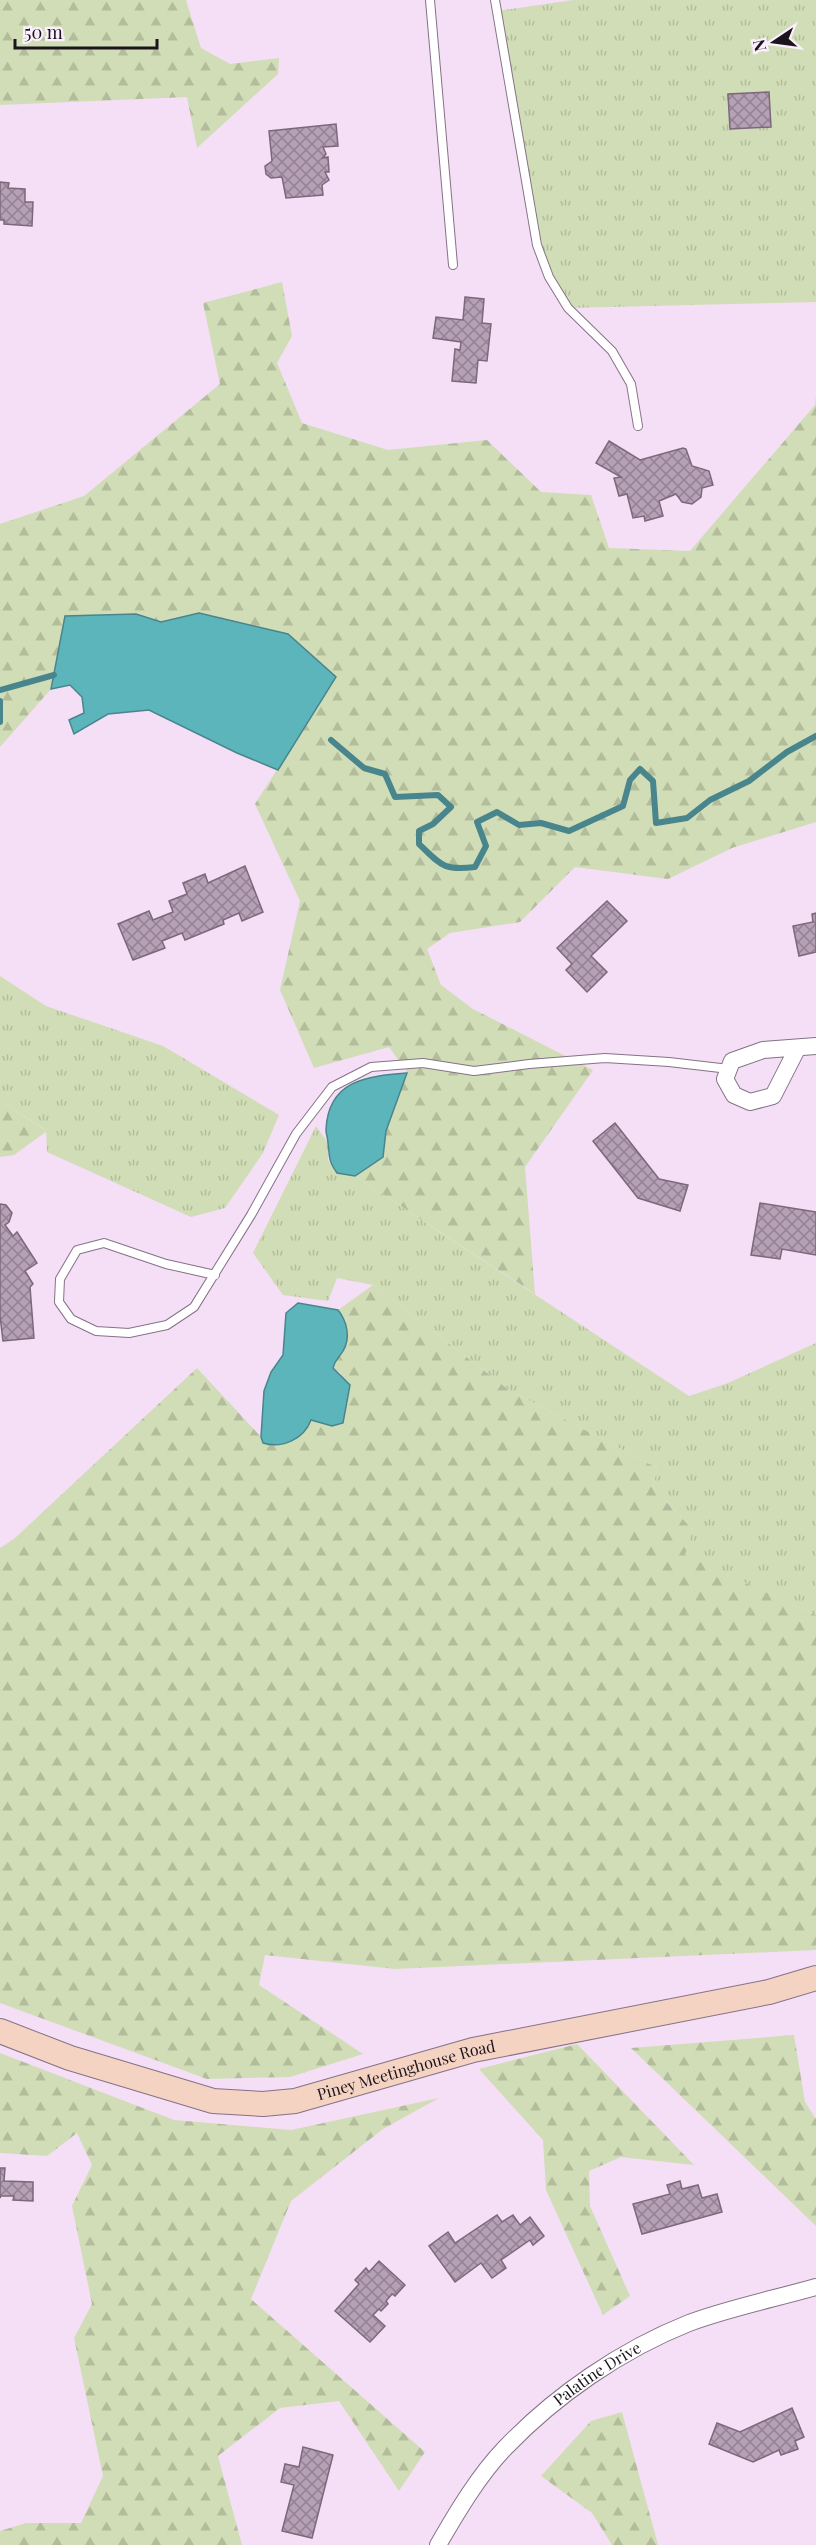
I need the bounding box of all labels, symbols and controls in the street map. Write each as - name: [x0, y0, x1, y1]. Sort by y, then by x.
- scale bar: [15, 12, 158, 50]
- north arrow: [744, 12, 804, 72]
- text: 50 m: [24, 20, 63, 44]
- text: N: [747, 37, 770, 53]
- street label: Piney Meetinghouse Road: [314, 2035, 497, 2104]
- street label: Palatine Drive: [549, 2336, 644, 2410]

